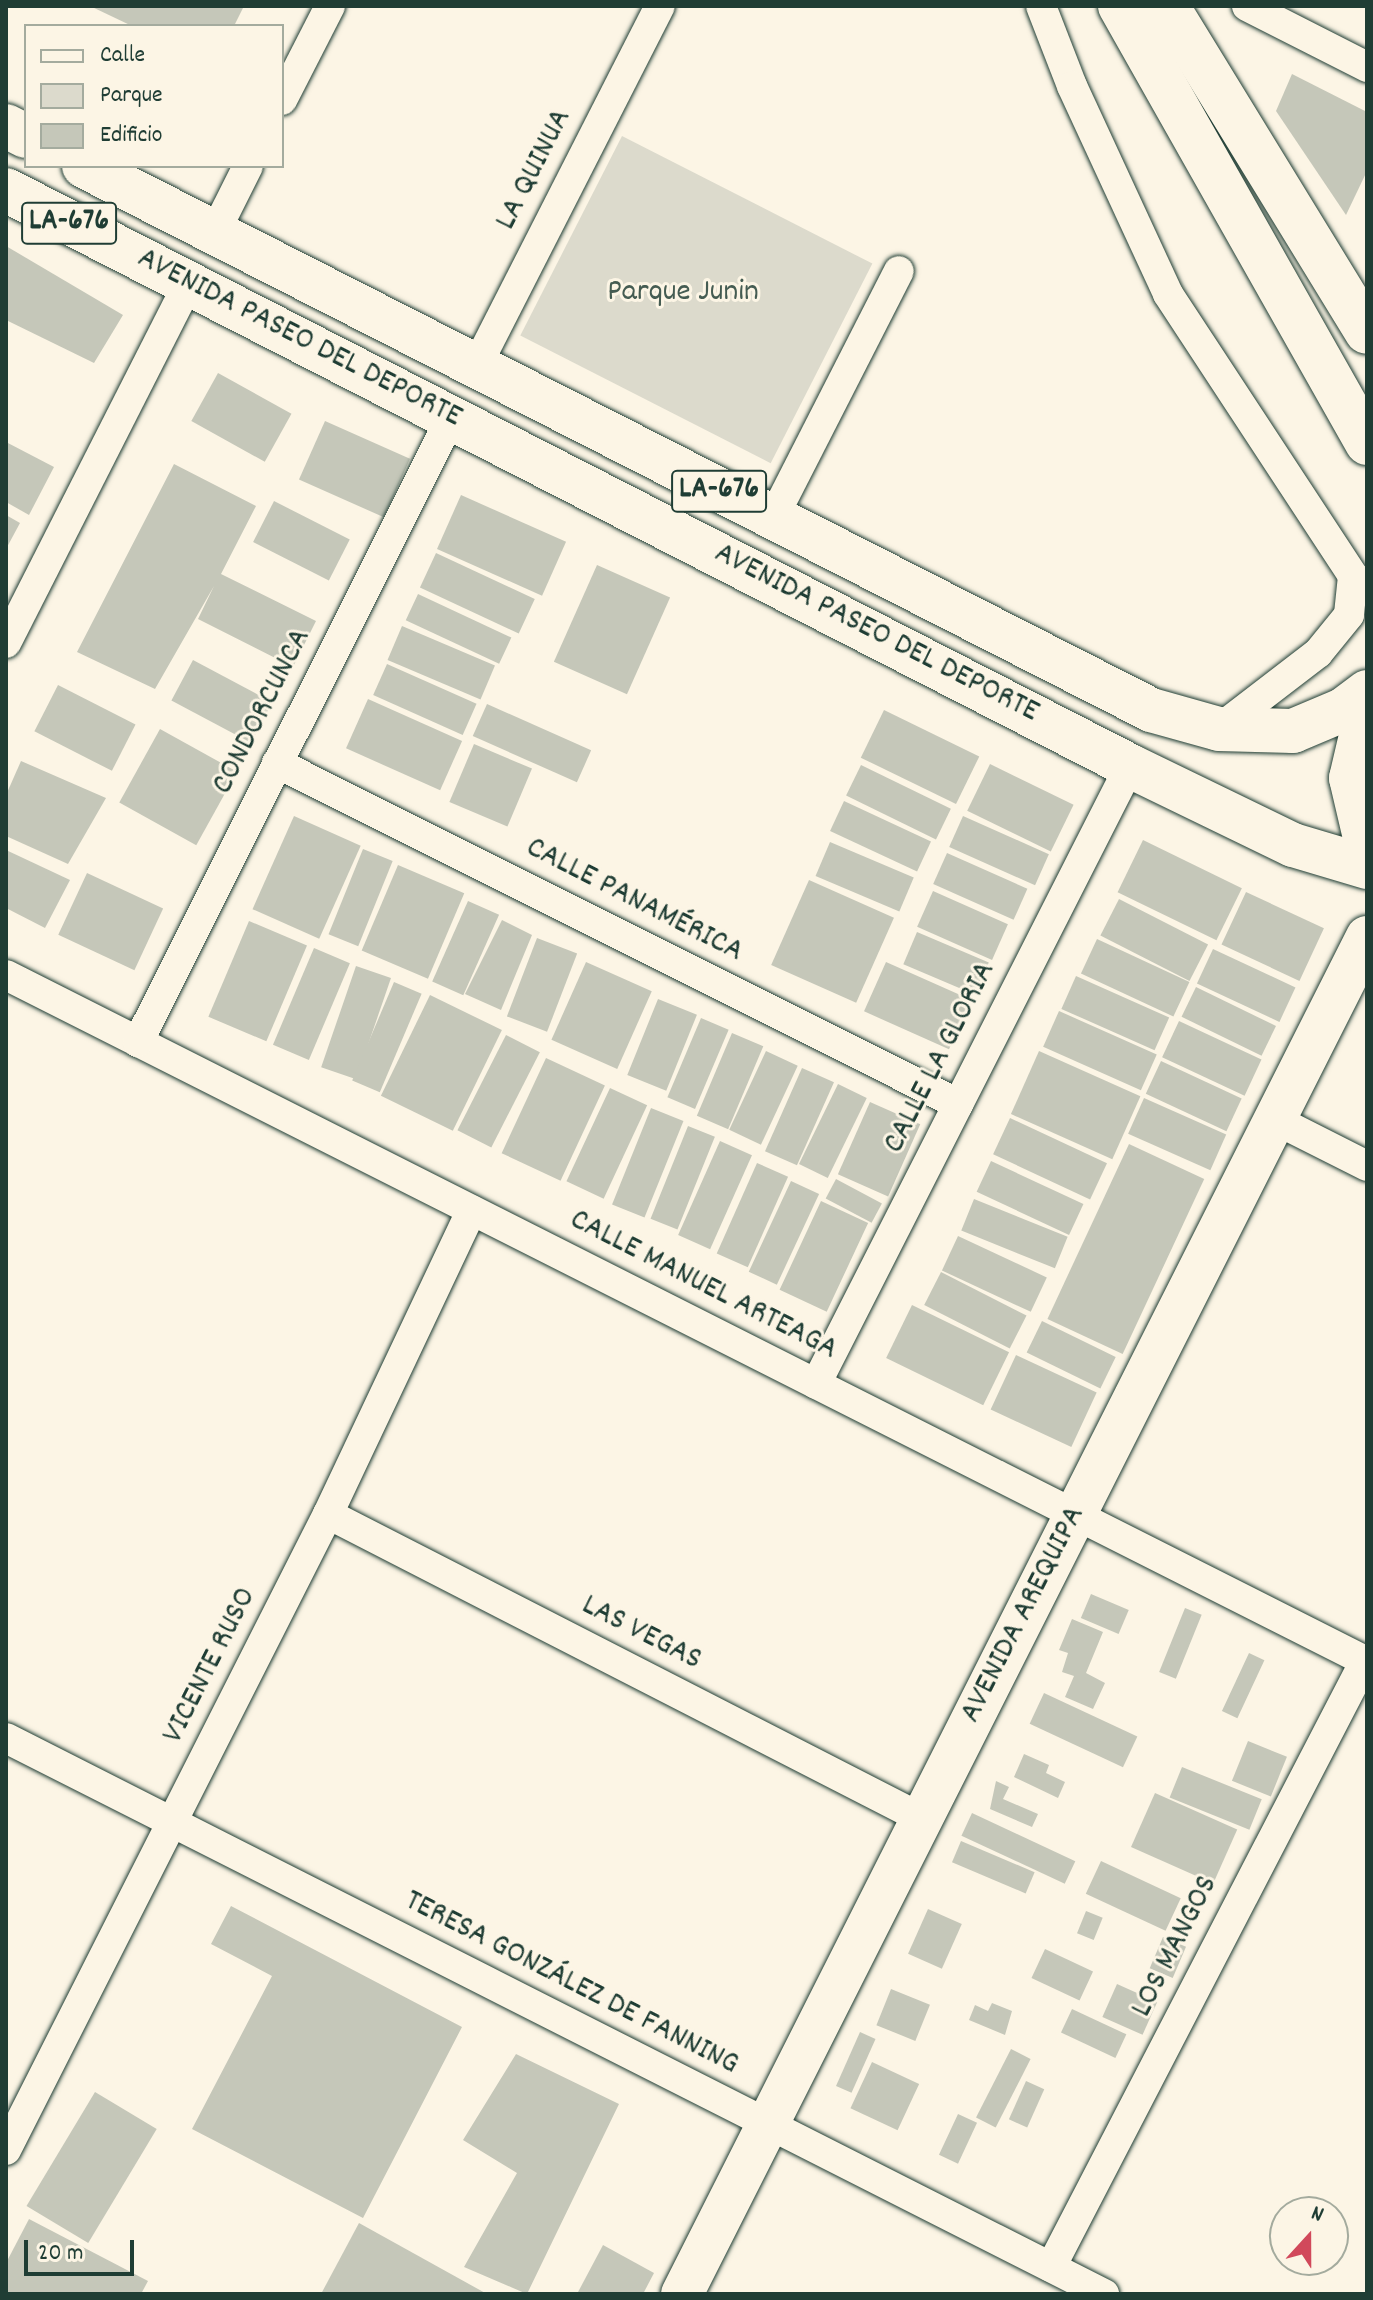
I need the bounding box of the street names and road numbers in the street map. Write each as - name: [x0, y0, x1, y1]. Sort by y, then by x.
- street label: LA QUINUA: [488, 103, 582, 237]
- road number: LA-676: [21, 197, 117, 249]
- street label: AVENIDA PASEO DEL DEPORTE: [130, 240, 468, 438]
- road number: LA-676: [671, 465, 767, 517]
- street label: AVENIDA PASEO DEL DEPORTE: [707, 535, 1045, 733]
- street label: CONDORCUNCA: [205, 623, 321, 801]
- street label: CALLE PANAMÉRICA: [519, 830, 749, 972]
- street label: CALLE LA GLORIA: [876, 956, 1006, 1160]
- street label: CALLE MANUEL ARTEAGA: [563, 1202, 843, 1370]
- street label: AVENIDA AREQUIPA: [953, 1500, 1095, 1730]
- street label: VICENTE RUSO: [155, 1582, 267, 1750]
- street label: LAS VEGAS: [575, 1587, 707, 1681]
- street label: LOS MANGOS: [1124, 1870, 1228, 2024]
- street label: TERESA GONZÁLEZ DE FANNING: [397, 1883, 745, 2085]

